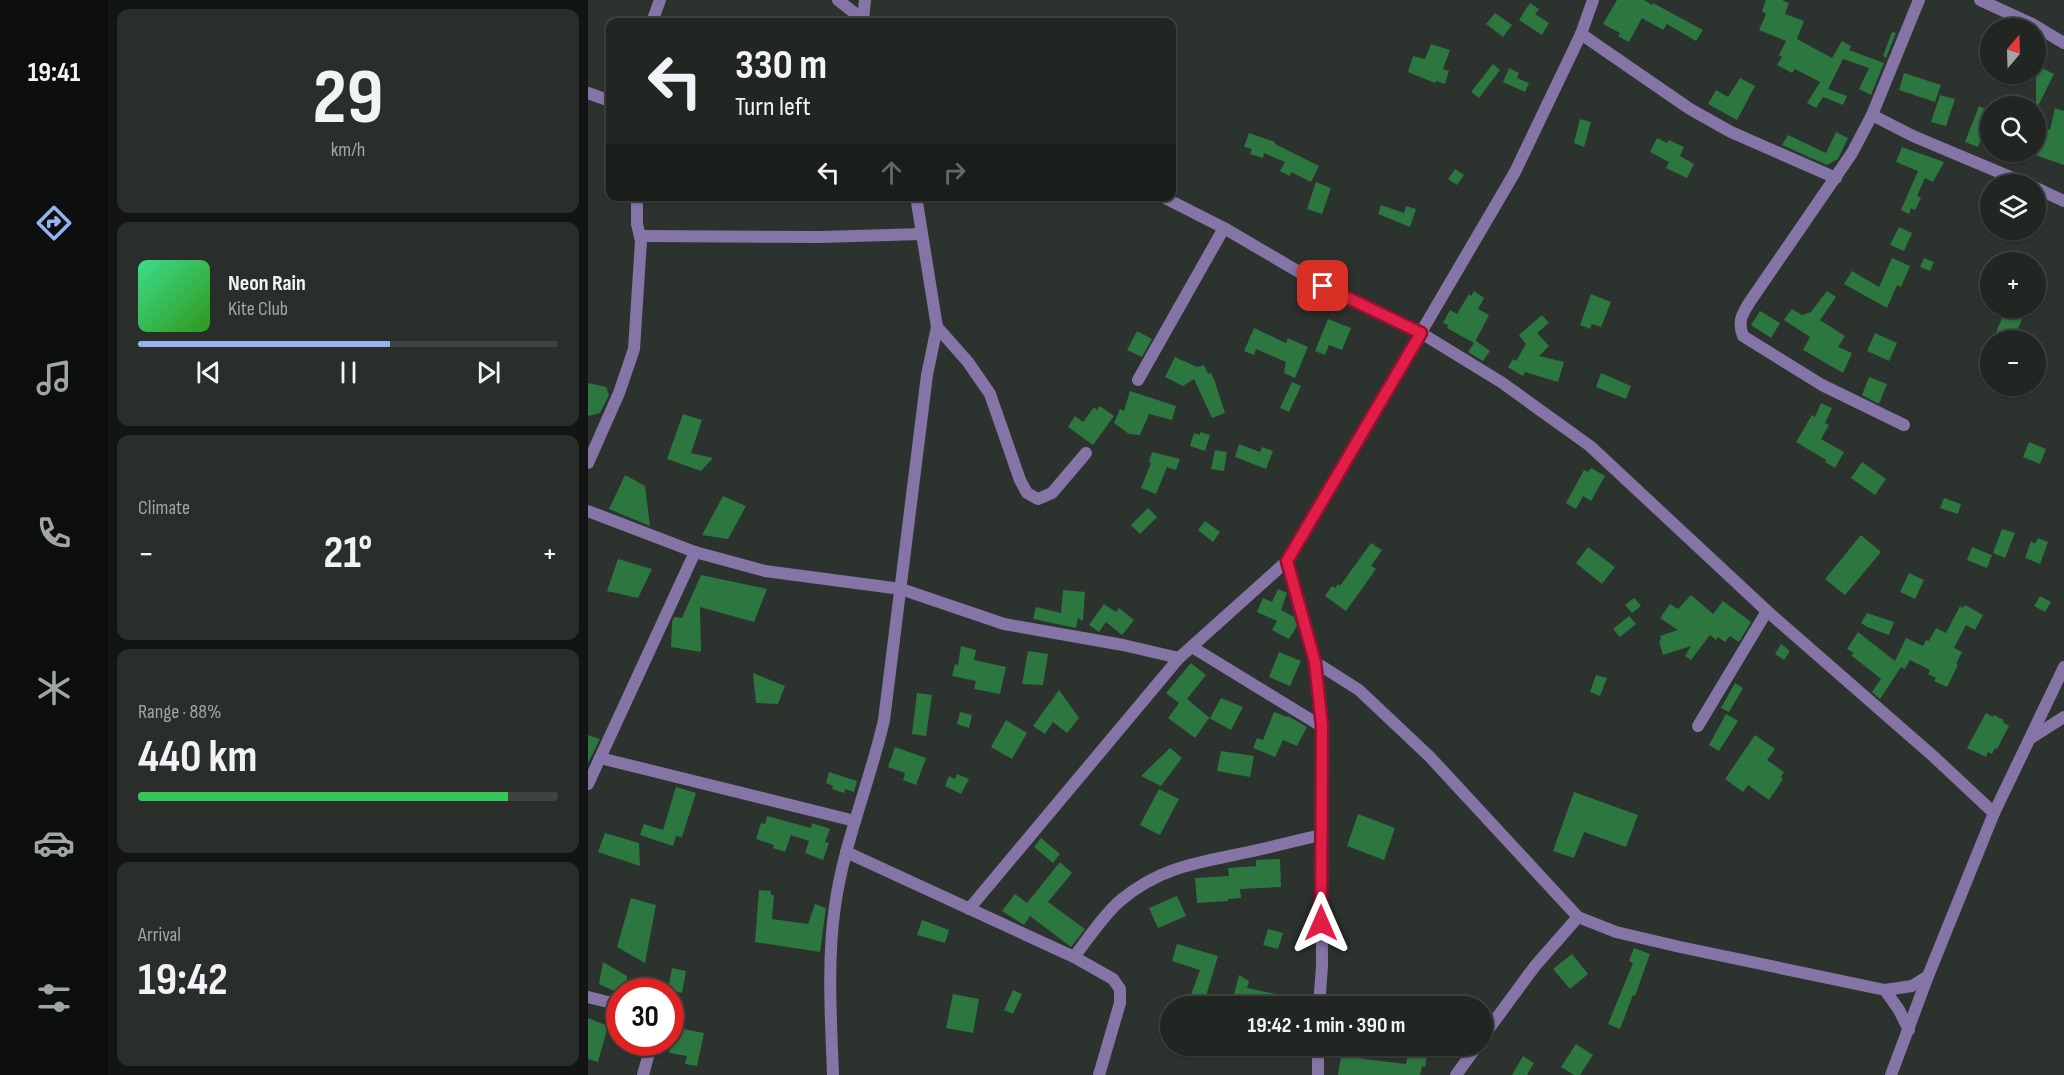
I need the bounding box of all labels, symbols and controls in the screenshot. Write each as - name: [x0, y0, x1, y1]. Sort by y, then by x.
- north arrow: [1980, 18, 2046, 84]
- map controls: [1980, 18, 2046, 396]
- text: 330 m: [735, 40, 827, 91]
- icon: left: [636, 42, 714, 120]
- text: 29: [312, 52, 384, 145]
- text: 19:41: [28, 57, 80, 89]
- text: Turn left: [735, 91, 811, 123]
- button: search: [1980, 96, 2046, 162]
- text: km/h: [331, 138, 365, 162]
- icon: left: [812, 156, 845, 189]
- icon: ahead: [875, 156, 908, 189]
- icon: right: [938, 156, 971, 189]
- button: layers: [1980, 174, 2046, 240]
- icon: directions: [33, 202, 75, 244]
- button: +: [1980, 252, 2046, 318]
- pin: [1297, 260, 1348, 311]
- icon: arrive: [1306, 269, 1339, 302]
- text: Neon Rain: [228, 270, 306, 297]
- text: Kite Club: [228, 297, 288, 321]
- button: −: [1980, 330, 2046, 396]
- icon: previous: [192, 356, 225, 389]
- icon: pause: [332, 356, 365, 389]
- icon: next: [472, 356, 505, 389]
- icon: music: [33, 357, 75, 399]
- text: Climate: [138, 496, 190, 520]
- icon: phone: [33, 512, 75, 554]
- text: 21°: [324, 526, 372, 581]
- text: −: [138, 534, 154, 574]
- text: +: [542, 534, 558, 574]
- icon: climate: [33, 667, 75, 709]
- text: Range · 88%: [138, 700, 222, 724]
- text: 440 km: [138, 730, 257, 785]
- icon: car: [33, 822, 75, 864]
- position arrow: [1289, 891, 1353, 955]
- text: Arrival: [138, 923, 181, 947]
- text: 19:42: [138, 953, 228, 1008]
- icon: filters: [33, 977, 75, 1019]
- speed limit sign: 30: [606, 978, 684, 1056]
- text: 19:42 · 1 min · 390 m: [1248, 1012, 1405, 1039]

